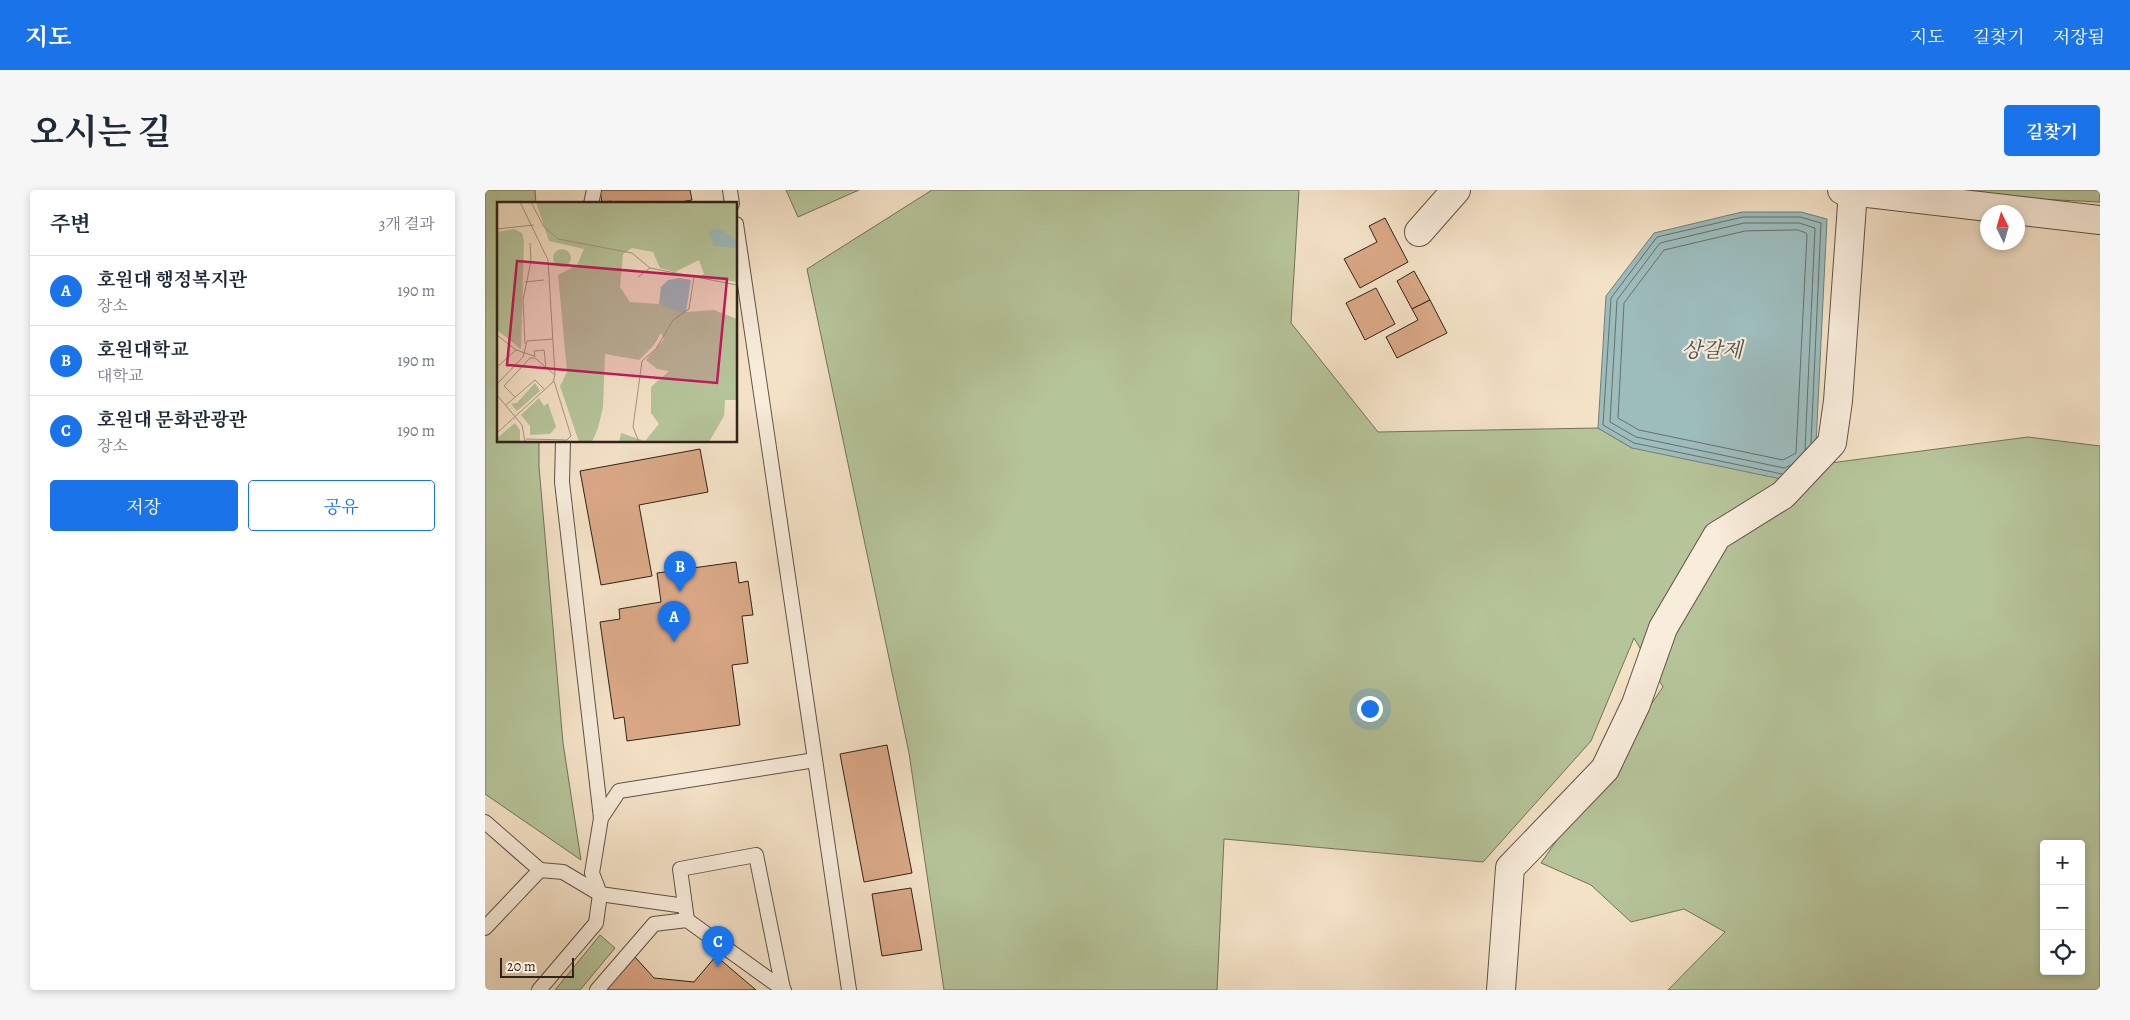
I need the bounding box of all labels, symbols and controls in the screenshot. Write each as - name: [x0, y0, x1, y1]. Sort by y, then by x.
- text: 지도: [25, 21, 71, 53]
- text: 지도: [1910, 25, 1945, 49]
- text: 길찾기: [1973, 25, 2025, 49]
- text: 저장됨: [2053, 25, 2105, 49]
- button: 길찾기: [2004, 105, 2100, 156]
- text: 오시는 길: [30, 108, 171, 156]
- inset map: [497, 202, 737, 442]
- north arrow: [1980, 205, 2025, 250]
- text: 주변: [50, 210, 91, 238]
- text: 3개 결과: [379, 213, 435, 235]
- text: 호원대 행정복지관: [97, 267, 247, 293]
- text: A: [61, 280, 71, 302]
- text: 190 m: [397, 280, 435, 302]
- text: 장소: [97, 295, 128, 317]
- water label: 상갈제: [1682, 336, 1745, 364]
- text: 호원대학교: [97, 337, 189, 363]
- text: B: [61, 350, 71, 372]
- text: 190 m: [397, 350, 435, 372]
- text: 대학교: [97, 365, 143, 387]
- text: 호원대 문화관광관: [97, 407, 247, 433]
- text: C: [61, 420, 71, 442]
- text: 190 m: [397, 420, 435, 442]
- text: 장소: [97, 435, 128, 457]
- button: 저장: [50, 480, 238, 531]
- button: 공유: [248, 480, 435, 531]
- pin: B: [664, 551, 696, 592]
- pin: A: [658, 601, 690, 642]
- your location: [1357, 696, 1383, 722]
- map controls: [2040, 840, 2085, 975]
- button: +: [2040, 840, 2085, 885]
- button: −: [2040, 885, 2085, 930]
- pin: C: [702, 926, 734, 967]
- button: locate: [2040, 930, 2085, 975]
- scale bar: [500, 955, 574, 978]
- text: 20 m: [507, 957, 536, 976]

